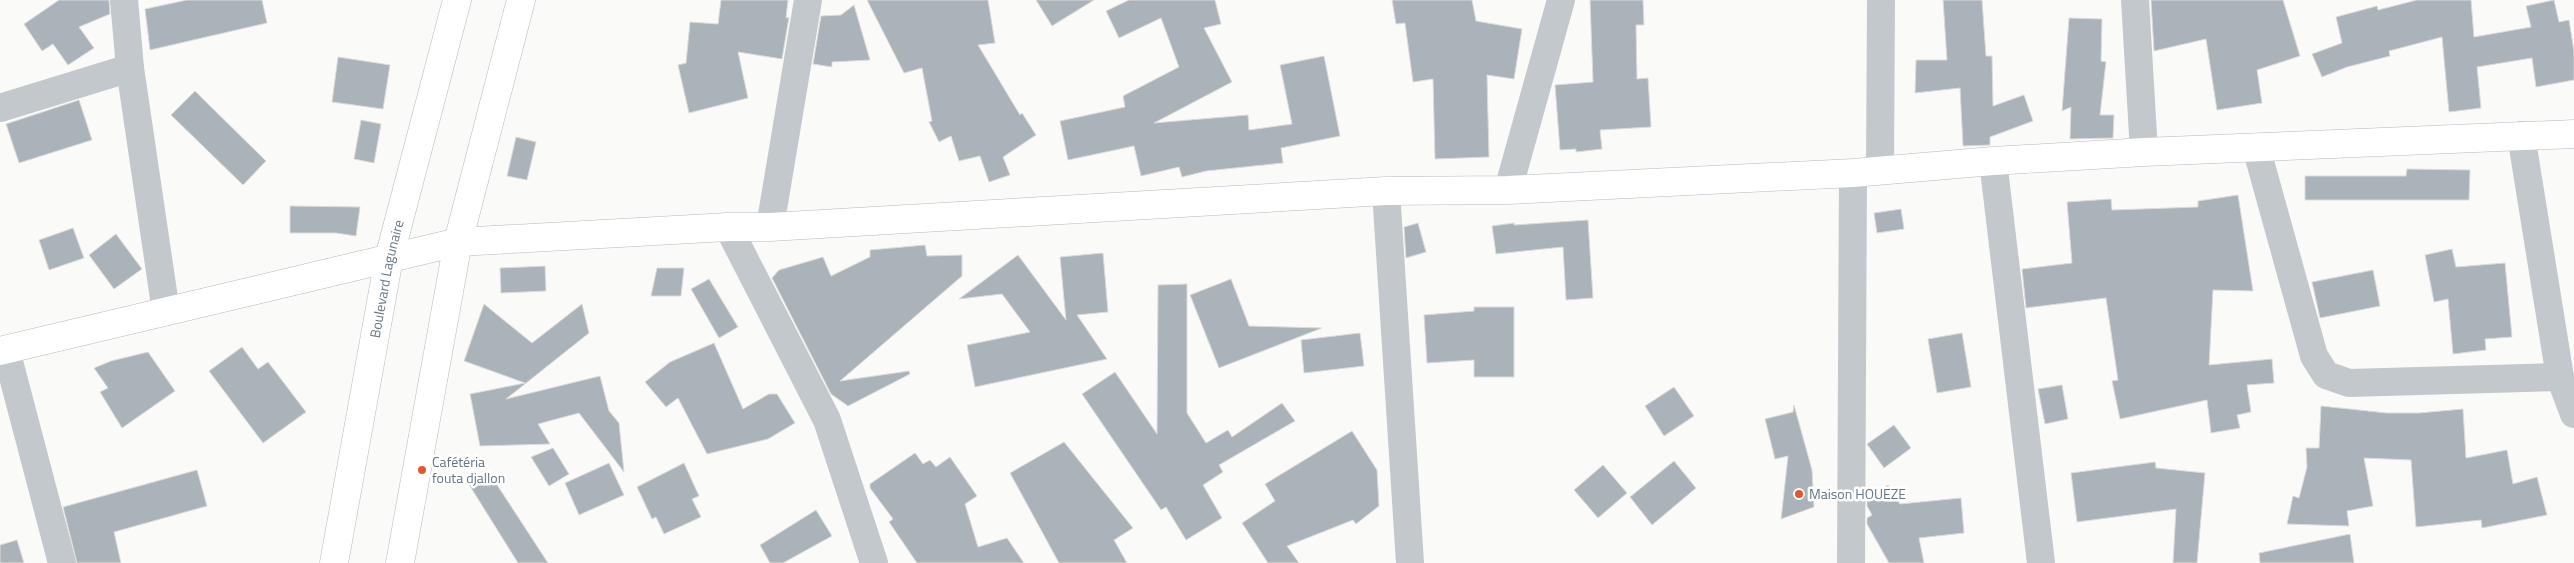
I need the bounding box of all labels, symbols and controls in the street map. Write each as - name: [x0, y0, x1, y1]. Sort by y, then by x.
- street label: Boulevard Lagunaire: [364, 217, 409, 340]
- place label: Cafétéria fouta djallon: [432, 451, 505, 488]
- marker: Cafétéria fouta djallon: [416, 464, 428, 476]
- place label: Maison HOUEZE: [1809, 483, 1906, 504]
- marker: Maison HOUEZE: [1793, 488, 1805, 500]

